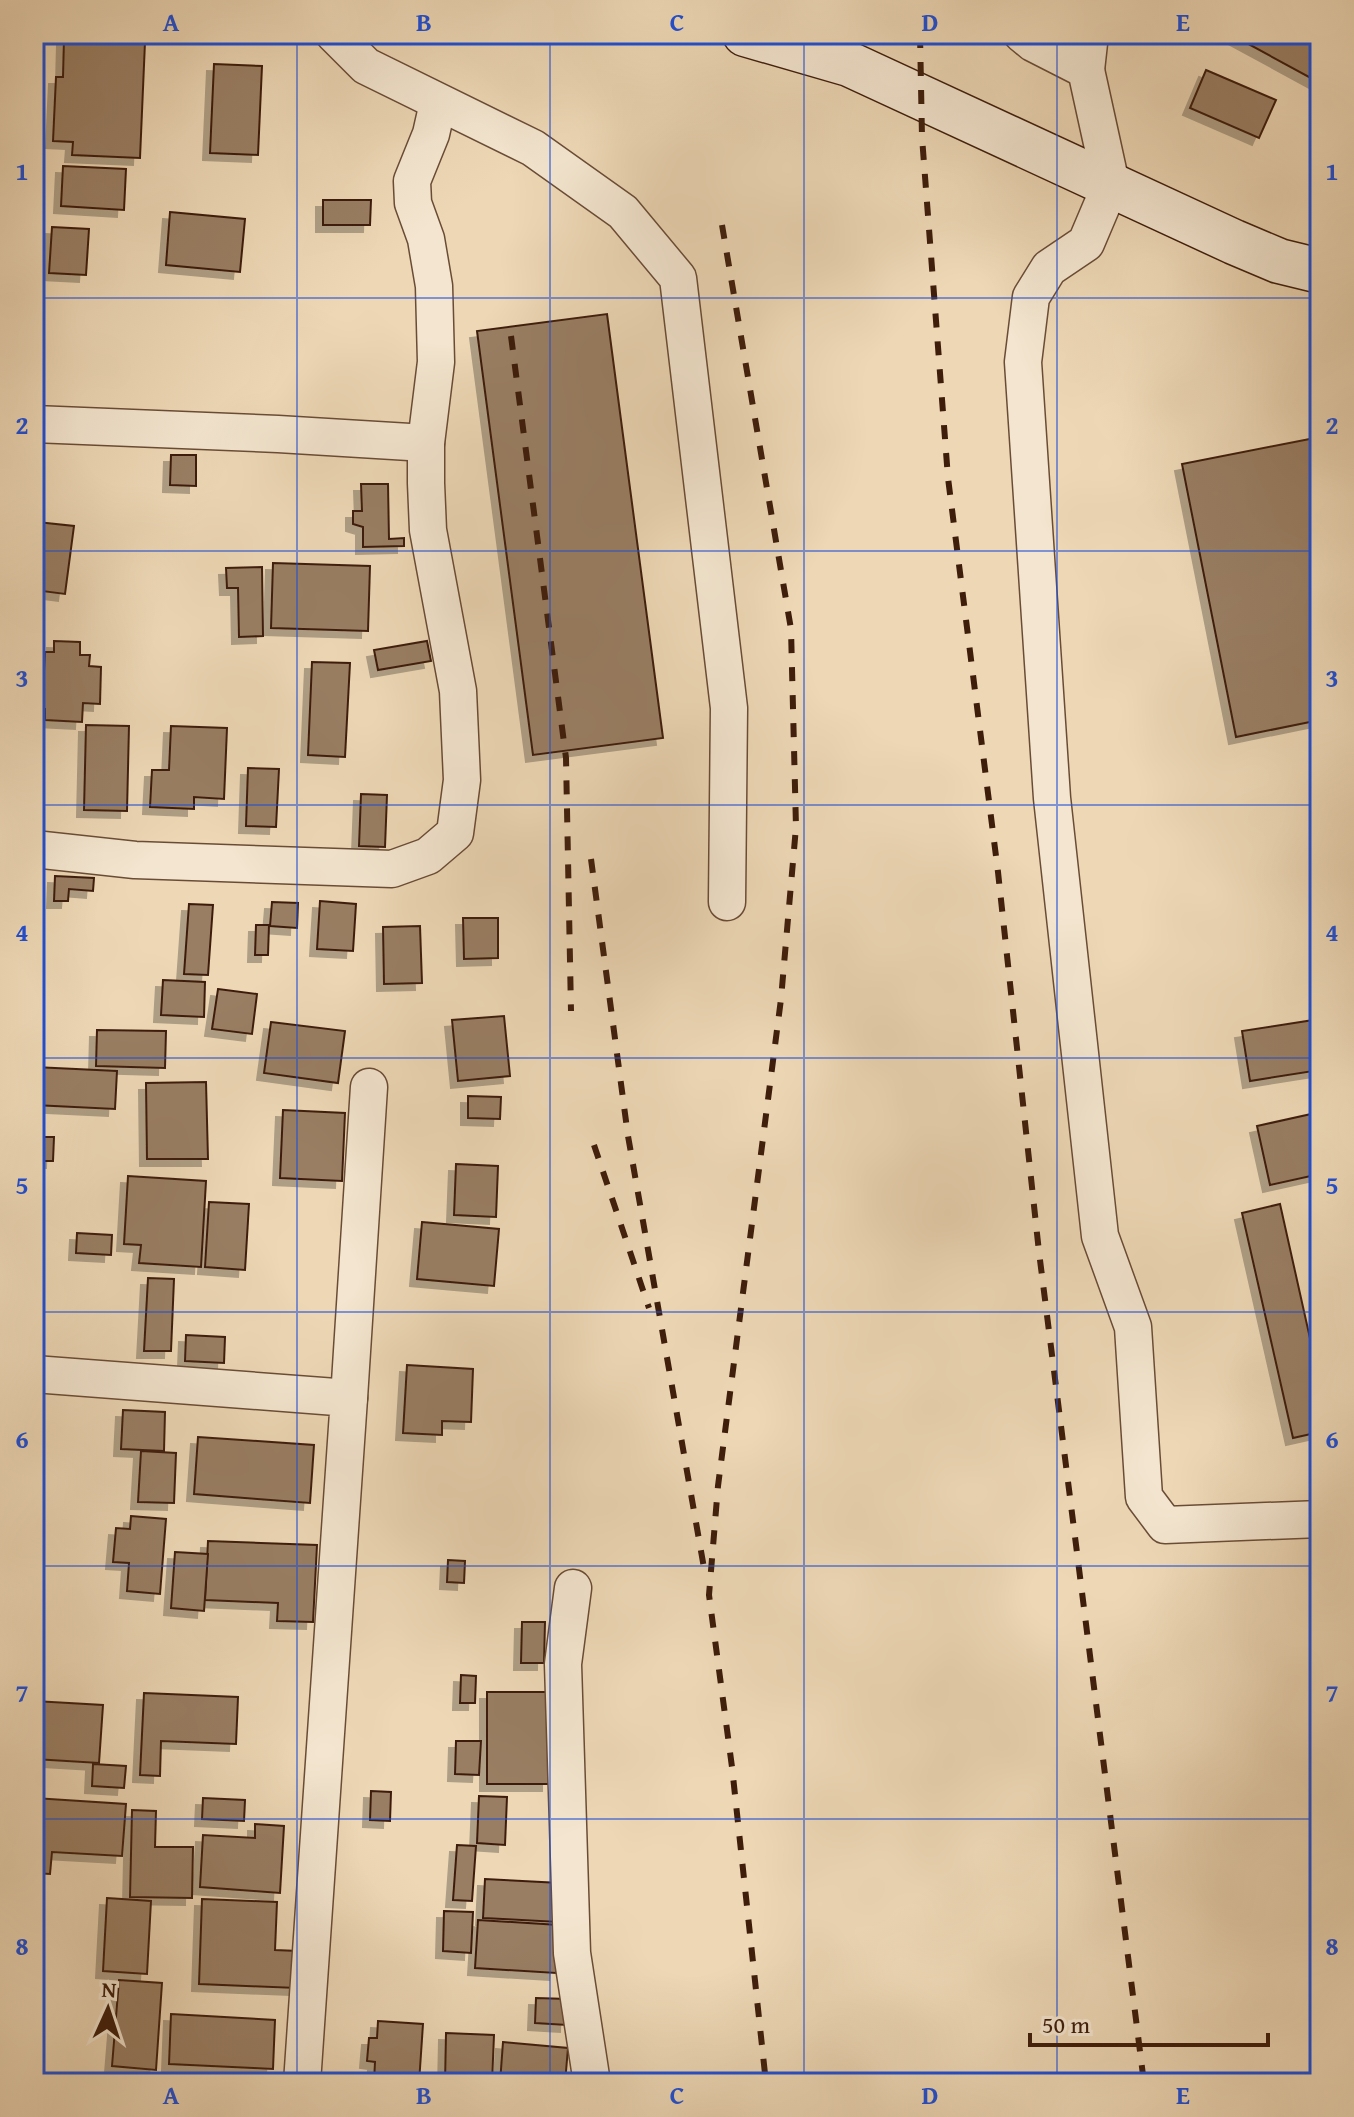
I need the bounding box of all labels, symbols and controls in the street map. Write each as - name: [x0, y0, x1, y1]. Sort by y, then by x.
- text: A: [163, 2, 180, 41]
- text: B: [416, 2, 432, 41]
- text: C: [670, 2, 684, 41]
- text: D: [922, 2, 938, 41]
- text: E: [1176, 2, 1190, 41]
- text: 1: [15, 151, 29, 190]
- text: 1: [1325, 151, 1339, 190]
- text: 2: [15, 405, 29, 444]
- text: 2: [1325, 405, 1339, 444]
- text: 3: [15, 658, 29, 697]
- text: 3: [1325, 658, 1339, 697]
- text: 4: [15, 912, 29, 951]
- text: 4: [1325, 912, 1339, 951]
- text: 5: [15, 1165, 29, 1204]
- text: 5: [1325, 1165, 1339, 1204]
- text: 6: [15, 1419, 29, 1458]
- text: 6: [1325, 1419, 1339, 1458]
- text: 7: [15, 1673, 29, 1712]
- text: 7: [1325, 1673, 1339, 1712]
- text: 8: [15, 1926, 29, 1965]
- text: 8: [1325, 1926, 1339, 1965]
- north arrow: [68, 1969, 148, 2049]
- text: N: [101, 1973, 118, 2005]
- scale bar: [1030, 1997, 1268, 2047]
- text: 50 m: [1042, 2007, 1090, 2042]
- text: A: [163, 2075, 180, 2114]
- text: B: [416, 2075, 432, 2114]
- text: C: [670, 2075, 684, 2114]
- text: D: [922, 2075, 938, 2114]
- text: E: [1176, 2075, 1190, 2114]

